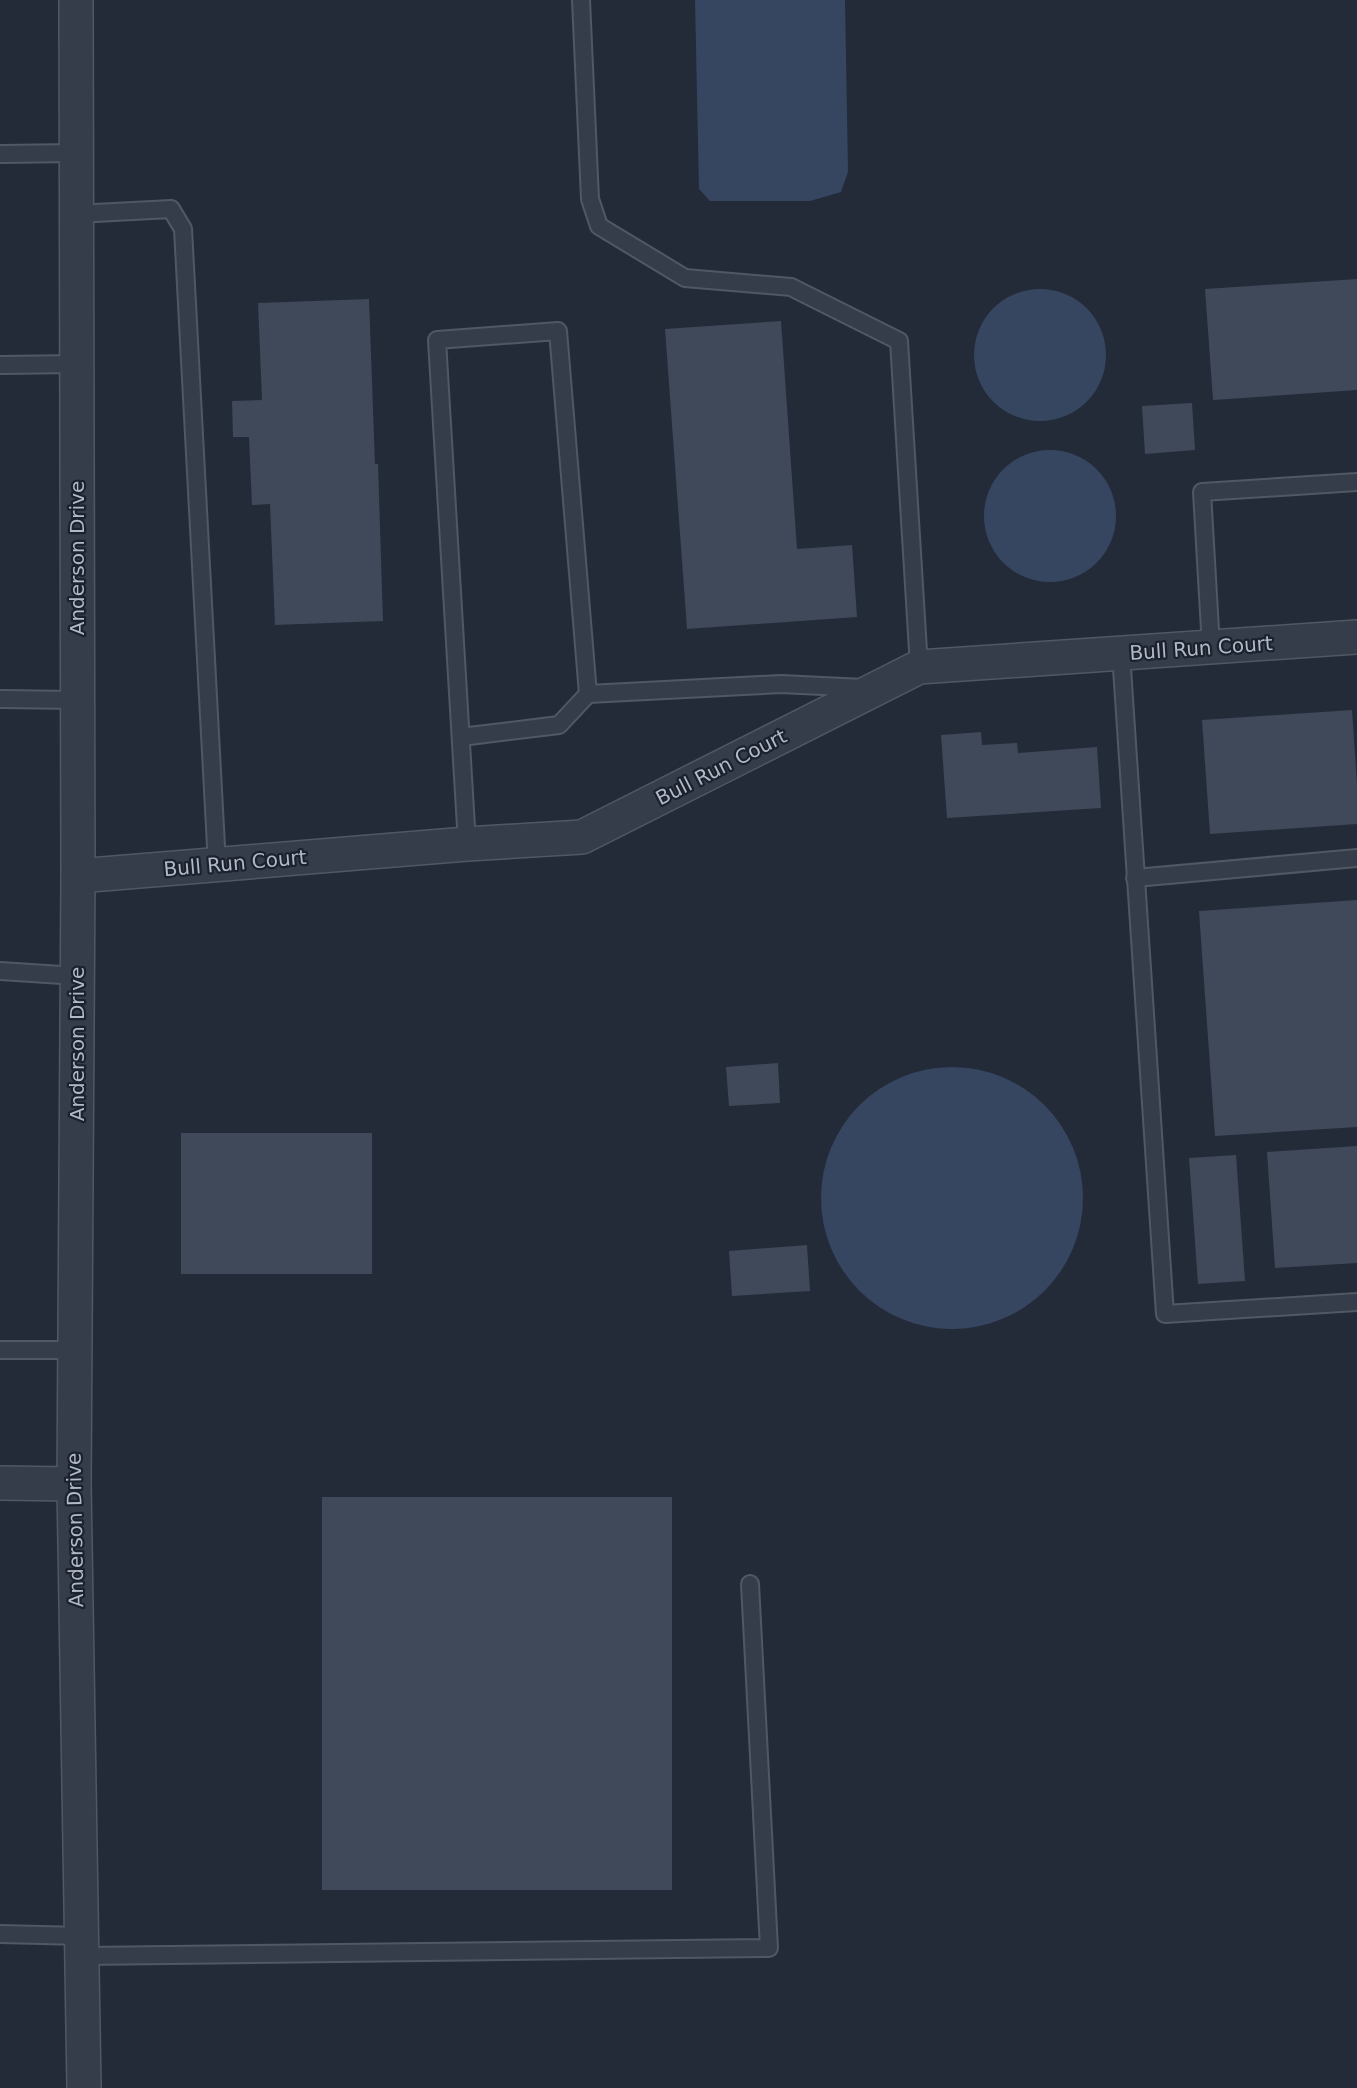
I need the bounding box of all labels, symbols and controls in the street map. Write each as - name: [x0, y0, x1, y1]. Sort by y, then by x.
- street label: Anderson Drive: [65, 481, 89, 635]
- street label: Bull Run Court: [1129, 631, 1274, 665]
- street label: Bull Run Court: [652, 724, 791, 810]
- street label: Bull Run Court: [162, 845, 308, 881]
- street label: Anderson Drive: [65, 967, 89, 1121]
- street label: Anderson Drive: [62, 1453, 88, 1607]

